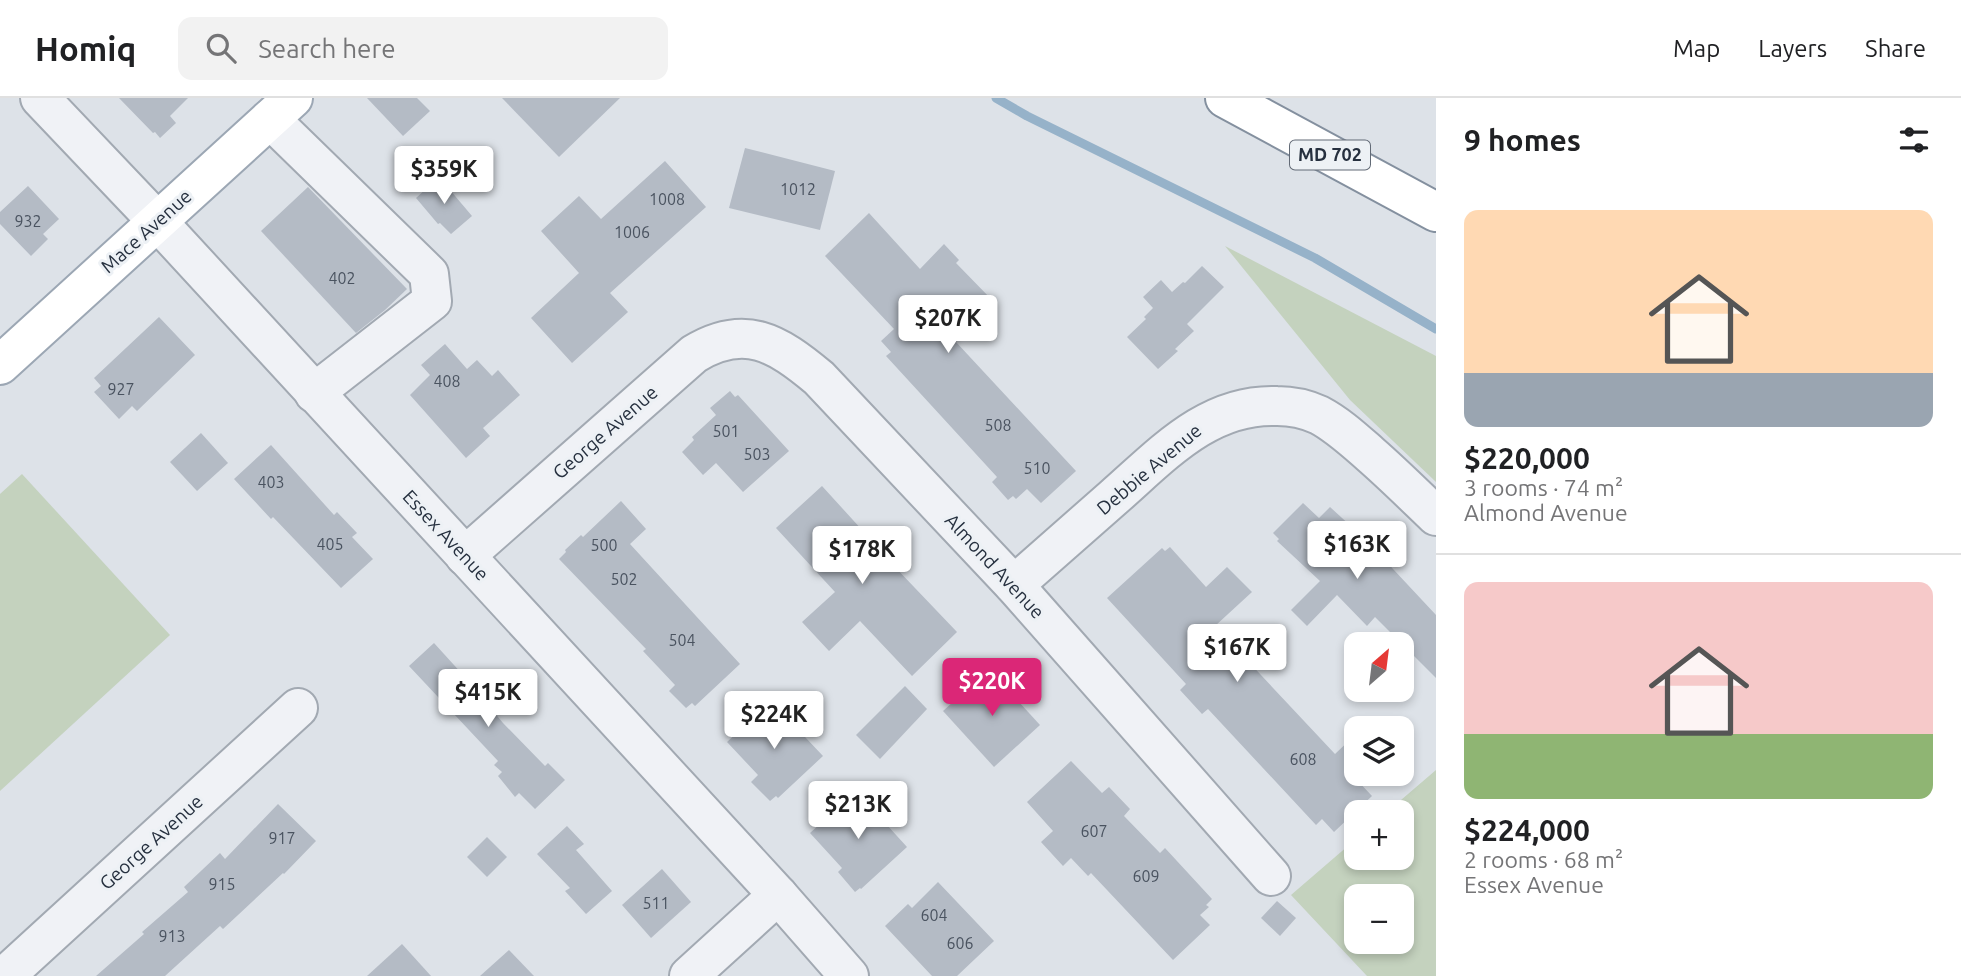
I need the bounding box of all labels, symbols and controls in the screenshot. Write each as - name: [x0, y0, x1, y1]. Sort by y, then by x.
- search box: [178, 17, 668, 80]
- icon: search: [202, 29, 240, 67]
- text: Homiq: [35, 30, 136, 67]
- text: Search here: [258, 34, 396, 63]
- text: Map: [1673, 35, 1720, 62]
- text: Layers: [1758, 35, 1827, 62]
- text: Share: [1865, 35, 1926, 62]
- icon: filters: [1895, 121, 1933, 159]
- text: 9 homes: [1464, 123, 1581, 157]
- road number: MD 702: [1290, 140, 1370, 170]
- pin: $359K: [395, 146, 493, 206]
- text: $359K: [410, 156, 478, 181]
- house number: 1012: [780, 180, 816, 198]
- street label: Mace Avenue: [96, 185, 196, 277]
- house number: 1008: [649, 190, 685, 208]
- house number: 932: [14, 212, 42, 230]
- house number: 1006: [614, 223, 650, 241]
- icon: home: [1636, 256, 1762, 382]
- house number: 402: [328, 269, 356, 287]
- pin: $207K: [899, 296, 997, 355]
- text: $207K: [914, 305, 982, 330]
- house number: 408: [433, 372, 461, 390]
- house number: 927: [107, 380, 135, 398]
- street label: George Avenue: [548, 381, 662, 483]
- house number: 508: [984, 416, 1012, 434]
- street label: Debbie Avenue: [1092, 419, 1206, 519]
- house number: 501: [712, 422, 740, 440]
- text: $220,000: [1464, 441, 1590, 475]
- house number: 503: [743, 445, 771, 463]
- house number: 510: [1023, 459, 1051, 477]
- house number: 403: [257, 473, 285, 491]
- text: 3 rooms · 74 m²: [1464, 475, 1623, 500]
- street label: Essex Avenue: [399, 485, 493, 585]
- text: Almond Avenue: [1464, 500, 1628, 525]
- street label: Almond Avenue: [941, 509, 1049, 623]
- pin: $163K: [1308, 522, 1406, 581]
- pin: $178K: [813, 526, 911, 586]
- text: $163K: [1323, 531, 1391, 556]
- house number: 405: [316, 535, 344, 553]
- house number: 500: [590, 536, 618, 554]
- text: $178K: [828, 536, 896, 561]
- house number: 502: [610, 570, 638, 588]
- pin: $167K: [1188, 624, 1286, 684]
- icon: home: [1636, 628, 1762, 754]
- house number: 504: [668, 631, 696, 649]
- north arrow: [1344, 632, 1414, 702]
- map controls: [1344, 632, 1414, 954]
- text: $167K: [1203, 634, 1271, 659]
- pin: $220K: [943, 658, 1041, 718]
- text: $220K: [958, 668, 1026, 693]
- pin: $415K: [439, 670, 537, 729]
- text: $415K: [454, 679, 522, 704]
- pin: $224K: [725, 692, 823, 751]
- text: $224K: [740, 701, 808, 726]
- button: layers: [1344, 716, 1414, 786]
- house number: 608: [1289, 750, 1317, 768]
- pin: $213K: [809, 782, 907, 841]
- street label: George Avenue: [95, 790, 207, 894]
- text: $213K: [824, 791, 892, 816]
- button: +: [1344, 800, 1414, 870]
- text: $224,000: [1464, 813, 1590, 847]
- house number: 607: [1080, 822, 1108, 840]
- house number: 917: [268, 829, 296, 847]
- text: 2 rooms · 68 m²: [1464, 847, 1623, 872]
- house number: 609: [1132, 867, 1160, 885]
- text: Essex Avenue: [1464, 872, 1604, 897]
- house number: 915: [208, 875, 236, 893]
- button: −: [1344, 884, 1414, 954]
- house number: 511: [642, 894, 670, 912]
- house number: 604: [920, 906, 948, 924]
- house number: 913: [158, 927, 186, 945]
- house number: 606: [946, 934, 974, 952]

